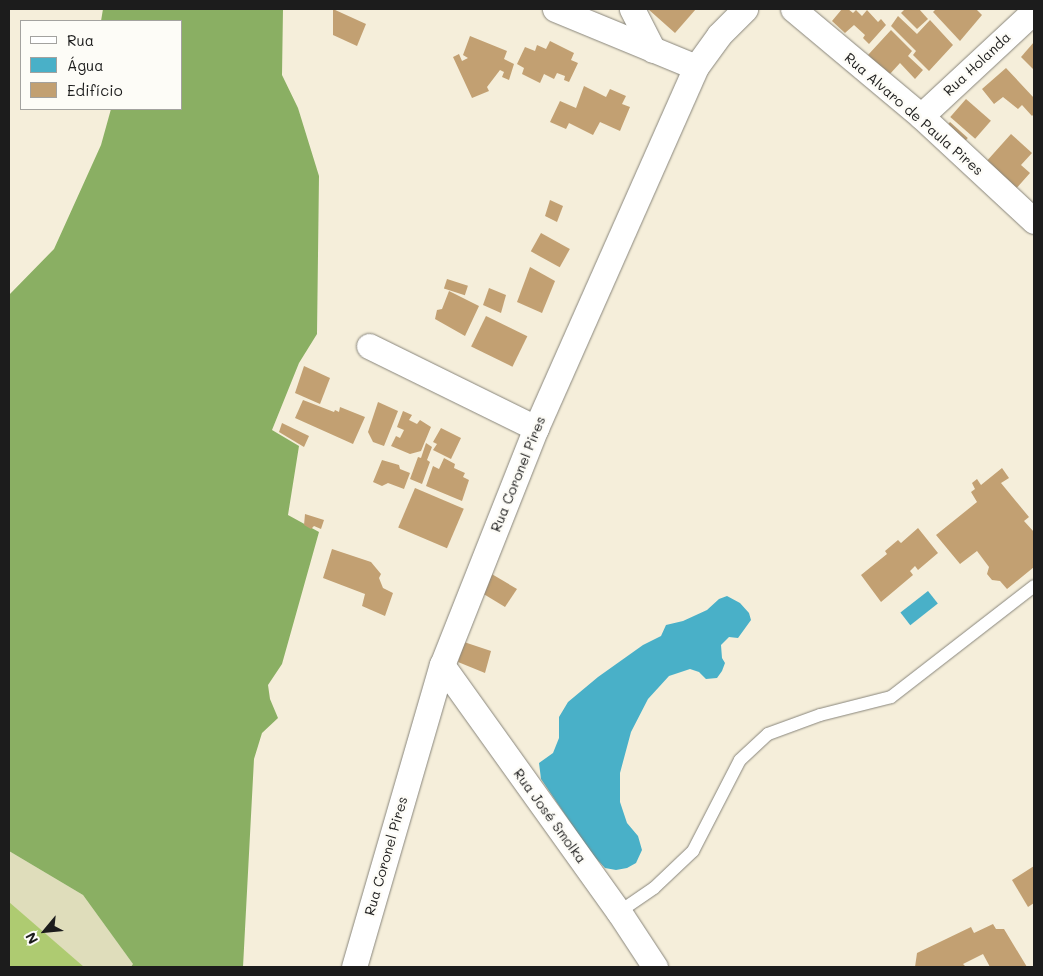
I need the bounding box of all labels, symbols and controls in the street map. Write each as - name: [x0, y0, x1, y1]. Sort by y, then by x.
- legend: [20, 20, 182, 110]
- street label: Rua Holanda: [940, 29, 1014, 99]
- text: Rua: [67, 30, 94, 50]
- street label: Rua Alvaro de Paula Pires: [841, 49, 987, 179]
- text: Água: [67, 55, 104, 75]
- text: Edifício: [67, 80, 123, 100]
- street label: Rua Coronel Pires: [487, 414, 549, 534]
- street label: Rua José Smolka: [510, 765, 590, 867]
- street label: Rua Coronel Pires: [361, 794, 411, 918]
- north arrow: [20, 906, 70, 956]
- text: N: [20, 929, 42, 947]

